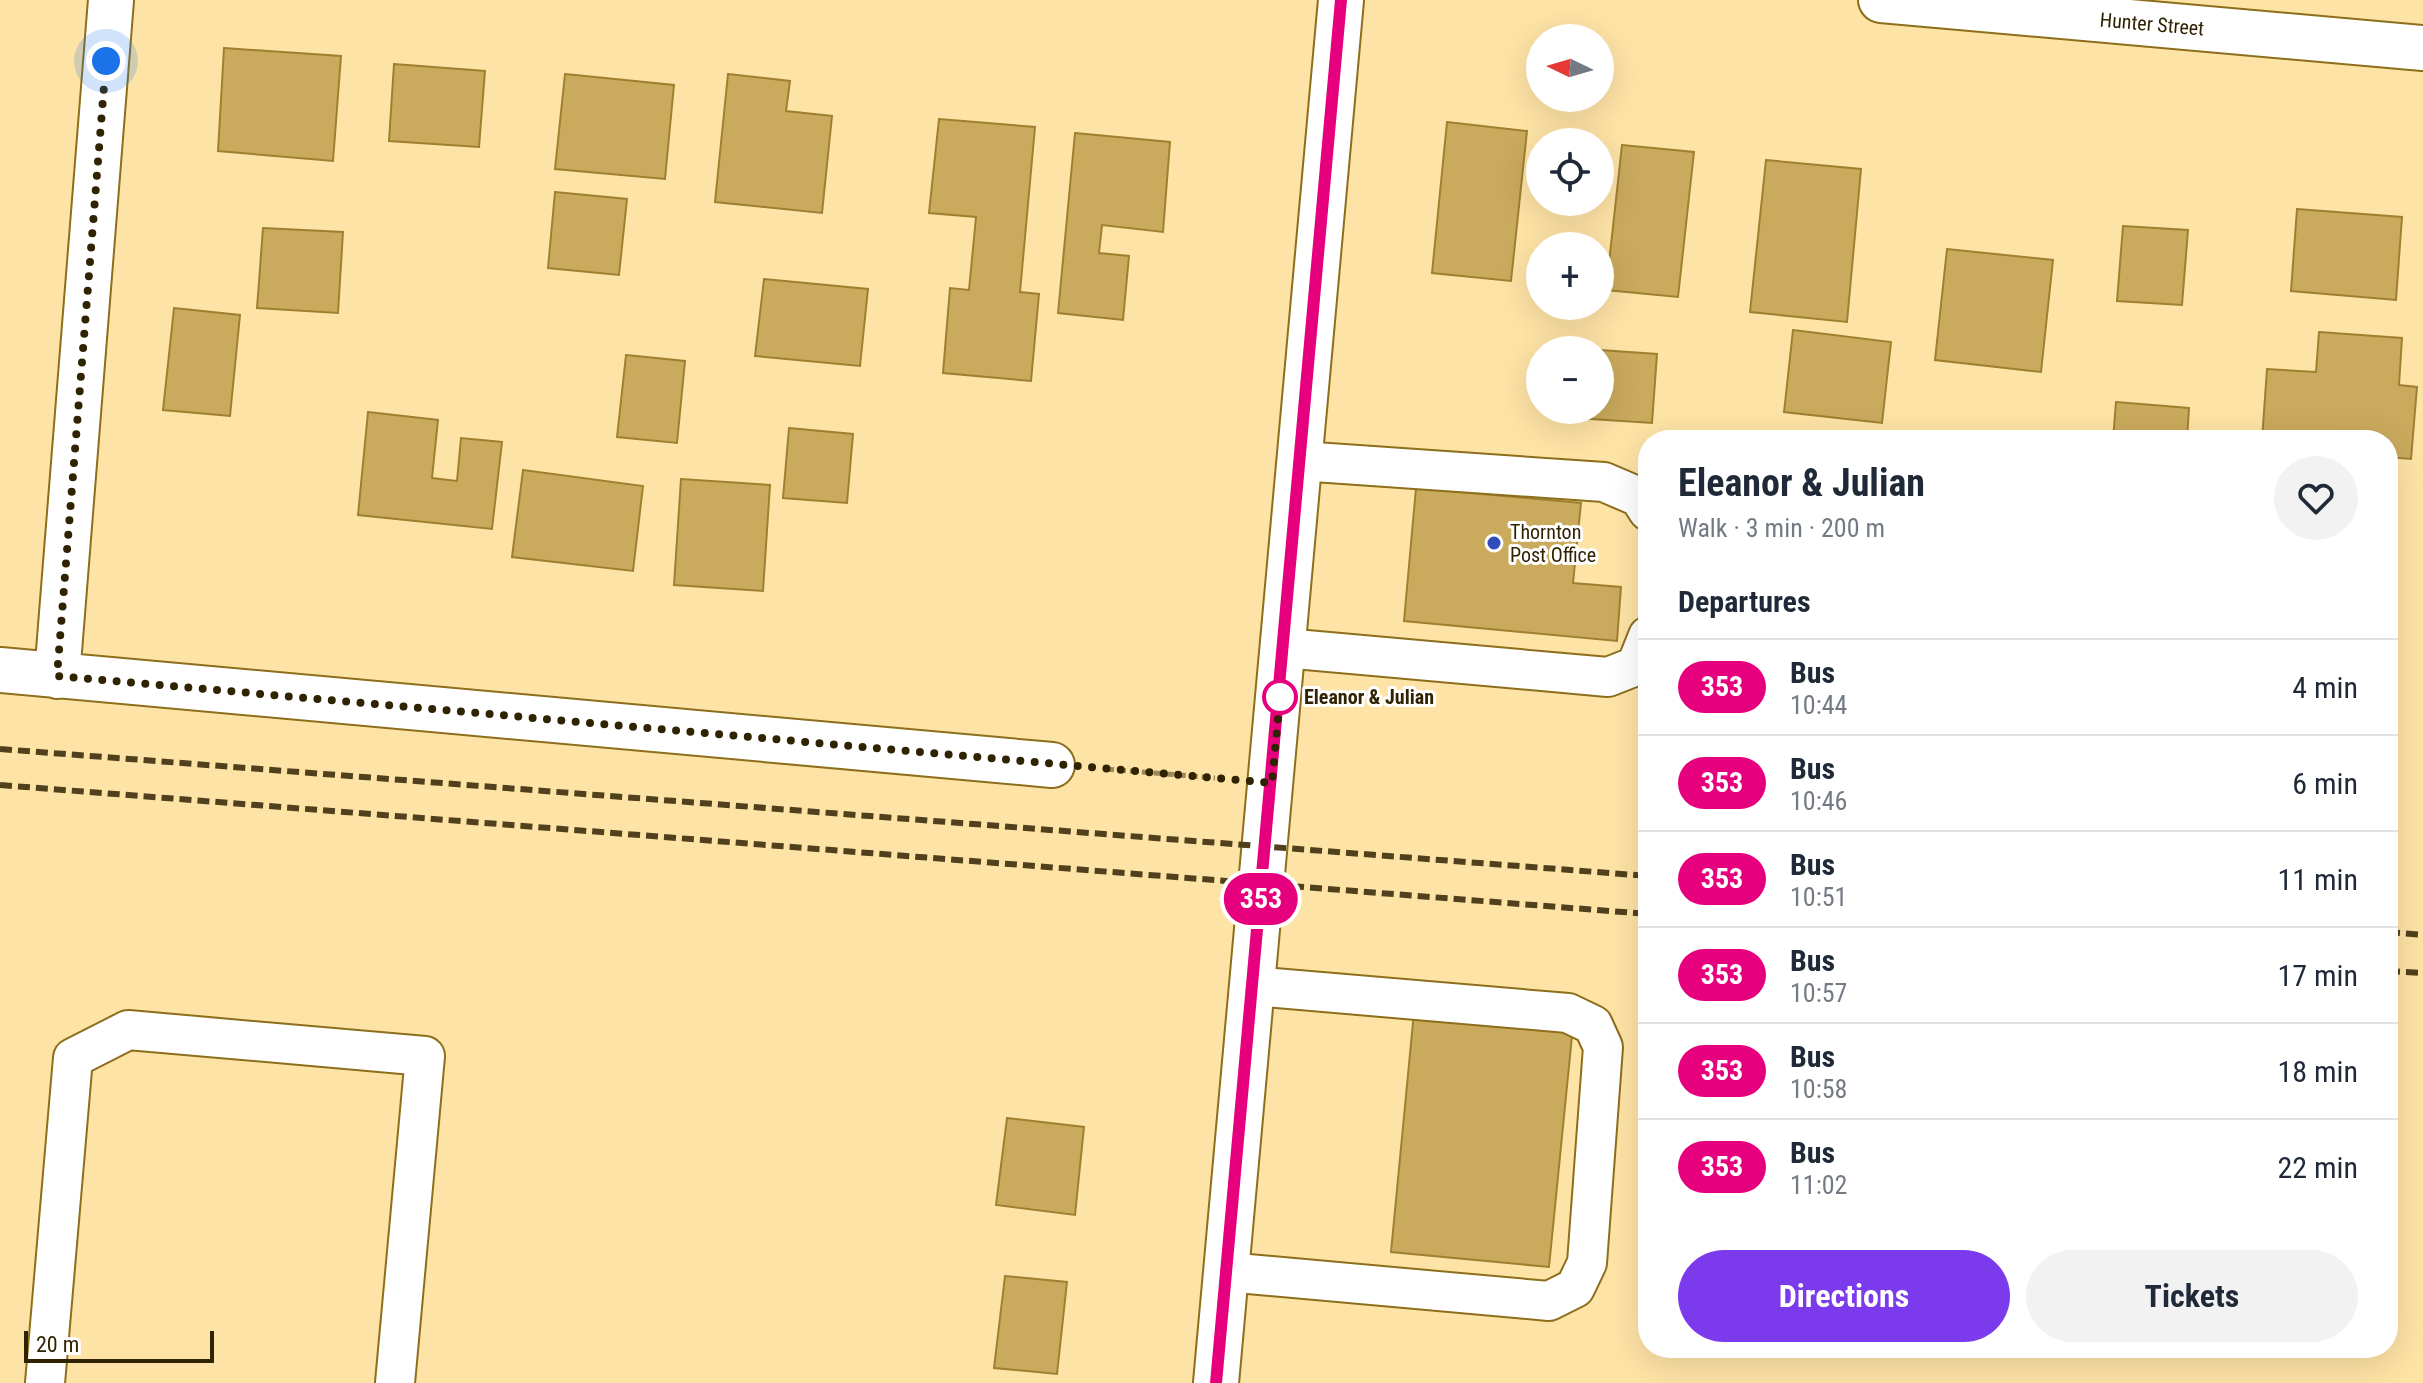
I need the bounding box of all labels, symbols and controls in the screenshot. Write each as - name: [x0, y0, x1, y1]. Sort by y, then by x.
- street label: Hunter Street: [2099, 7, 2205, 41]
- north arrow: [1526, 24, 1614, 112]
- map controls: [1526, 24, 1614, 424]
- your location: [86, 41, 126, 81]
- button: locate: [1526, 128, 1614, 216]
- button: +: [1526, 232, 1614, 320]
- button: −: [1526, 336, 1614, 424]
- button: heart: [2274, 456, 2358, 540]
- text: Eleanor & Julian: [1678, 461, 1925, 505]
- text: Walk · 3 min · 200 m: [1678, 513, 1885, 543]
- place label: Thornton Post Office: [1510, 520, 1596, 567]
- marker: Thornton Post Office: [1485, 534, 1503, 552]
- text: Departures: [1678, 584, 1811, 619]
- text: Bus: [1790, 655, 1835, 690]
- text: 353: [1701, 670, 1743, 703]
- text: 4 min: [2292, 670, 2358, 705]
- marker: Eleanor & Julian: [1263, 680, 1297, 714]
- place label: Eleanor & Julian: [1304, 685, 1434, 709]
- text: 10:44: [1790, 690, 1847, 720]
- text: Bus: [1790, 751, 1835, 786]
- text: 353: [1701, 766, 1743, 799]
- text: 6 min: [2292, 766, 2358, 801]
- text: 10:46: [1790, 786, 1847, 816]
- text: Bus: [1790, 847, 1835, 882]
- text: 353: [1701, 862, 1743, 895]
- text: 11 min: [2277, 862, 2358, 897]
- line badge: 353: [1215, 873, 1307, 925]
- text: 353: [1240, 882, 1282, 915]
- text: 10:51: [1790, 882, 1847, 912]
- text: Bus: [1790, 943, 1835, 978]
- text: 353: [1701, 958, 1743, 991]
- text: 17 min: [2277, 958, 2358, 993]
- text: 10:57: [1790, 978, 1847, 1008]
- text: Bus: [1790, 1039, 1835, 1074]
- text: 353: [1701, 1054, 1743, 1087]
- text: 18 min: [2277, 1054, 2358, 1089]
- text: 10:58: [1790, 1074, 1847, 1104]
- text: Bus: [1790, 1135, 1835, 1170]
- text: 353: [1701, 1150, 1743, 1183]
- text: 22 min: [2277, 1150, 2358, 1185]
- text: 11:02: [1790, 1170, 1847, 1200]
- button: Directions: [1678, 1250, 2010, 1342]
- button: Tickets: [2026, 1250, 2358, 1342]
- scale bar: [24, 1327, 214, 1363]
- text: 20 m: [36, 1332, 79, 1357]

